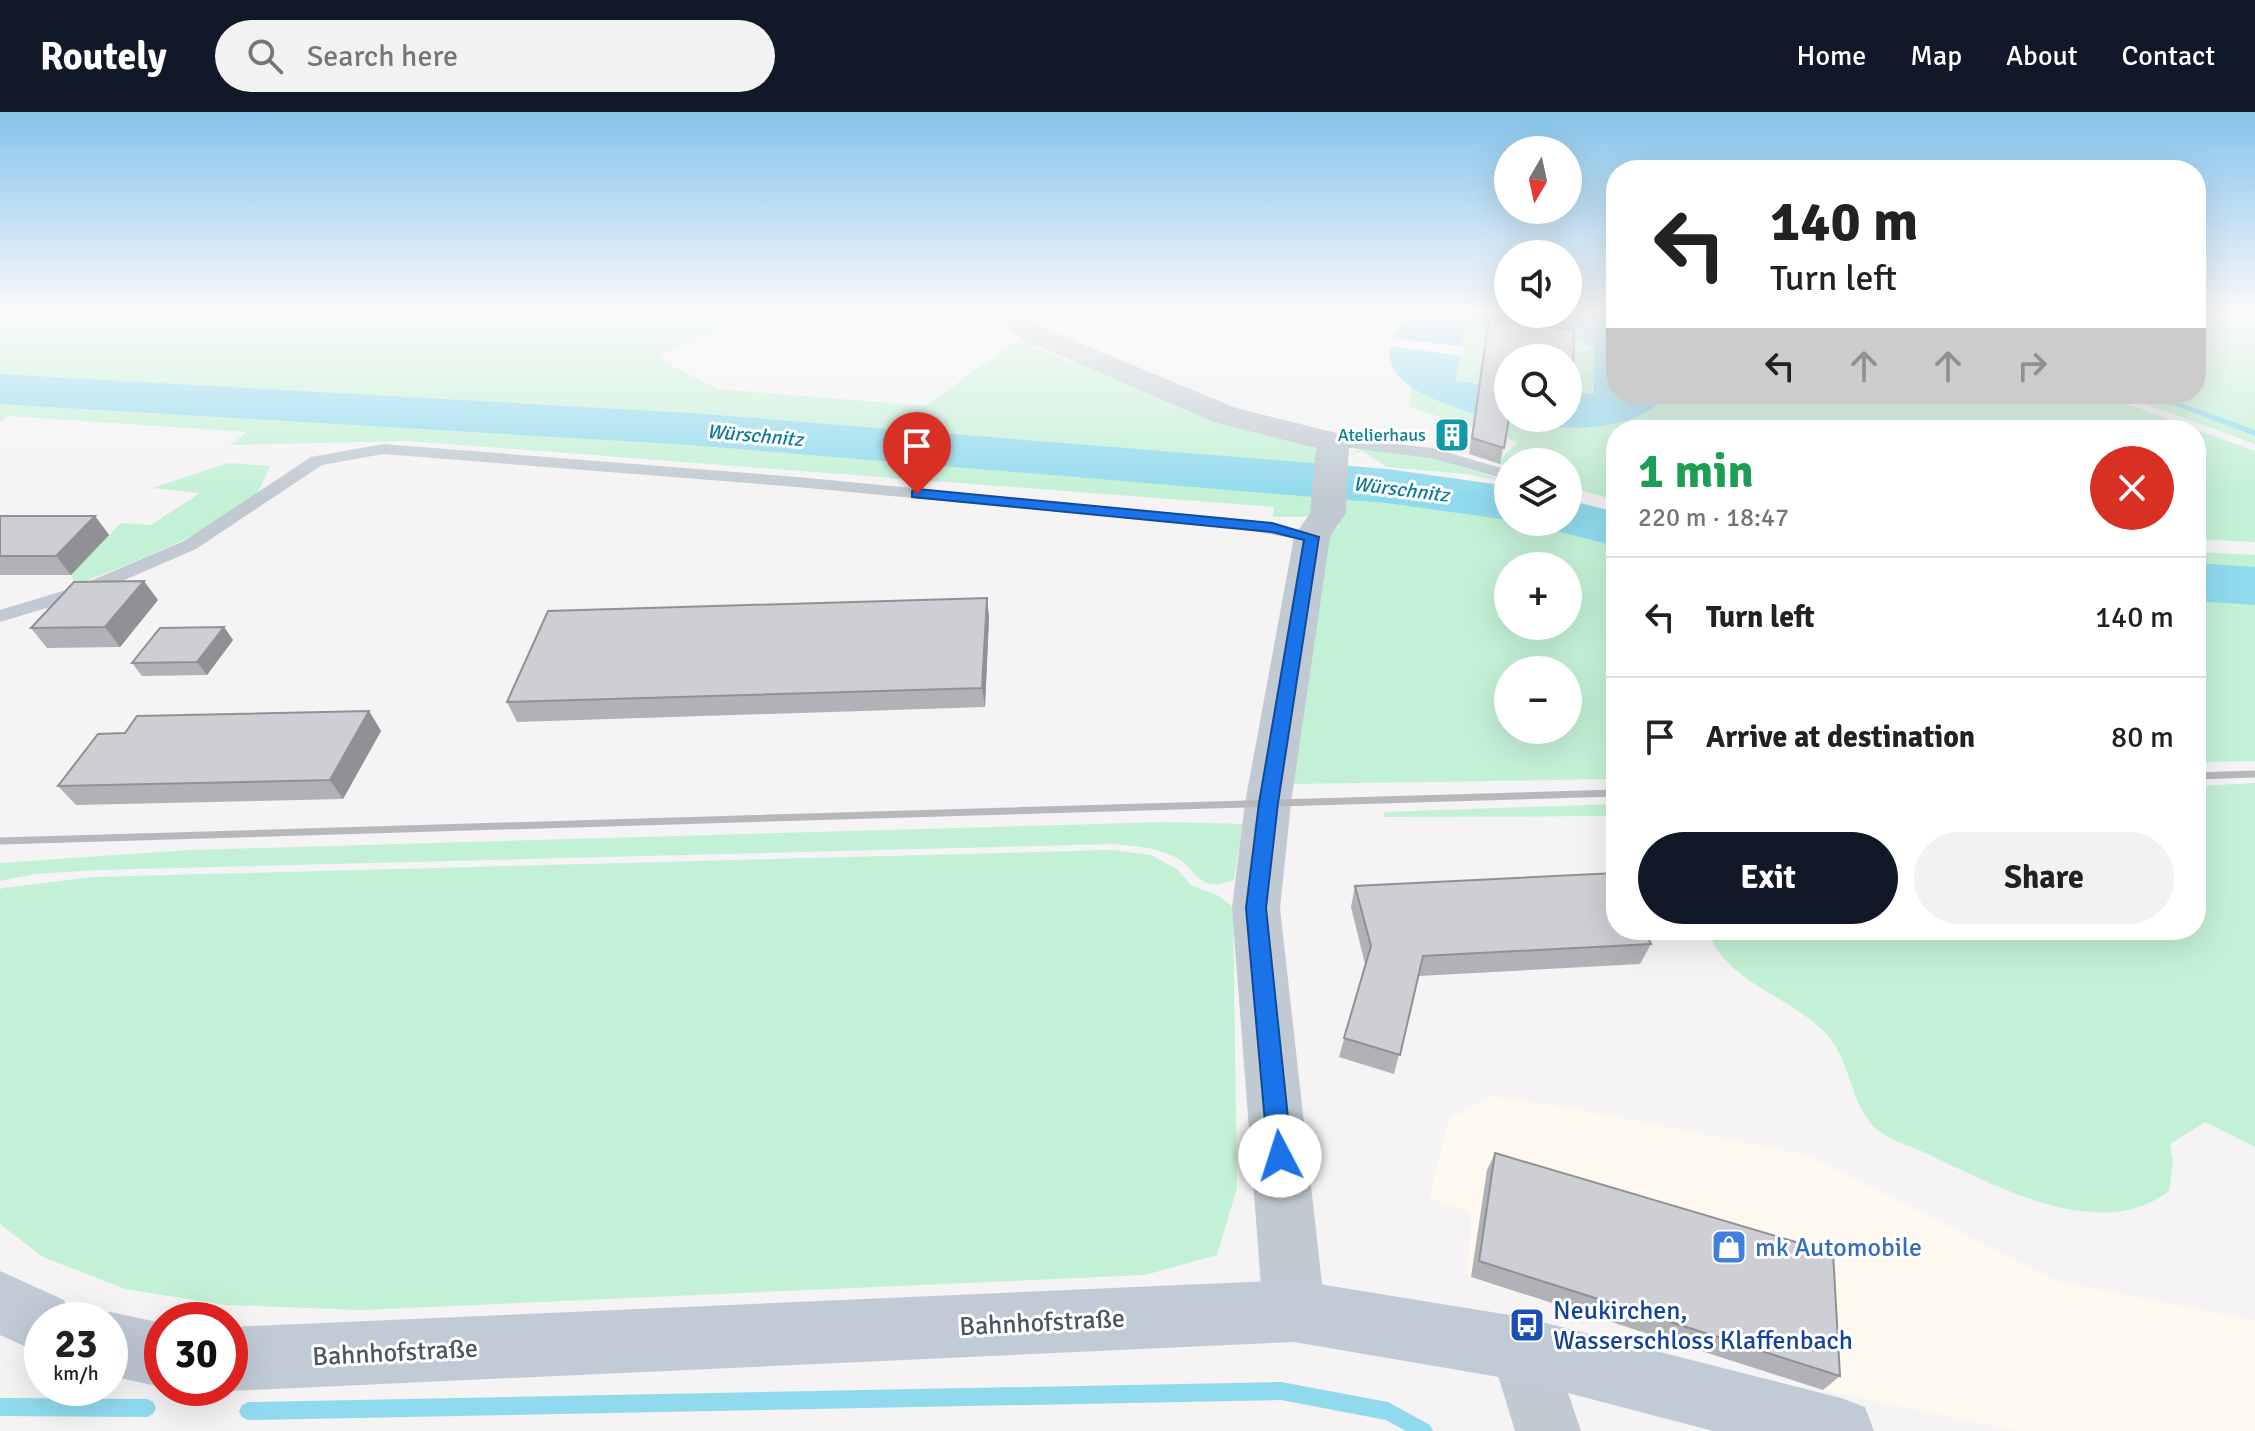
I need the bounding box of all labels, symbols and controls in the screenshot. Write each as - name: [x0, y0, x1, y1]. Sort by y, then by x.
- search box: [215, 20, 775, 92]
- text: Routely: [40, 33, 167, 80]
- icon: search: [243, 34, 287, 78]
- text: Search here: [307, 38, 458, 75]
- text: Home: [1797, 39, 1866, 73]
- text: Map: [1910, 39, 1962, 73]
- text: About: [2006, 39, 2078, 73]
- text: Contact: [2122, 39, 2215, 73]
- north arrow: [1494, 136, 1582, 224]
- map controls: [1494, 136, 1582, 744]
- text: 140 m: [1770, 187, 1918, 256]
- icon: left: [1638, 192, 1742, 296]
- button: sound: [1494, 240, 1582, 328]
- text: Turn left: [1770, 256, 1897, 301]
- button: search: [1494, 344, 1582, 432]
- icon: left: [1758, 344, 1802, 388]
- icon: ahead: [1842, 344, 1886, 388]
- icon: ahead: [1926, 344, 1970, 388]
- icon: right: [2010, 344, 2054, 388]
- pin: [883, 412, 951, 494]
- building icon: Atelierhaus: [1433, 416, 1471, 454]
- water label: Würschnitz: [706, 419, 806, 452]
- icon: arrive: [895, 424, 939, 468]
- place label: Atelierhaus: [1338, 424, 1426, 446]
- text: 1 min: [1638, 442, 1754, 501]
- button: close: [2090, 446, 2174, 530]
- button: layers: [1494, 448, 1582, 536]
- water label: Würschnitz: [1352, 471, 1452, 508]
- text: 220 m · 18:47: [1638, 502, 1789, 534]
- button: +: [1494, 552, 1582, 640]
- icon: left: [1638, 595, 1682, 639]
- text: Turn left: [1706, 599, 1815, 636]
- text: 140 m: [2095, 599, 2174, 636]
- button: −: [1494, 656, 1582, 744]
- icon: arrive: [1638, 715, 1682, 759]
- text: Arrive at destination: [1706, 719, 1975, 756]
- text: 80 m: [2111, 719, 2174, 756]
- button: Exit: [1638, 832, 1898, 924]
- button: Share: [1914, 832, 2174, 924]
- position arrow: [1238, 1114, 1322, 1198]
- shop icon: mk Automobile: [1710, 1228, 1748, 1266]
- place label: mk Automobile: [1755, 1232, 1922, 1264]
- place label: Neukirchen, Wasserschloss Klaffenbach: [1553, 1295, 1853, 1357]
- speed limit sign: 30: [144, 1302, 248, 1406]
- street label: Bahnhofstraße: [958, 1303, 1126, 1343]
- bus stop icon: Neukirchen, Wasserschloss Klaffenbach: [1508, 1306, 1546, 1344]
- text: 23: [54, 1319, 98, 1369]
- street label: Bahnhofstraße: [311, 1333, 479, 1373]
- text: km/h: [53, 1361, 99, 1386]

